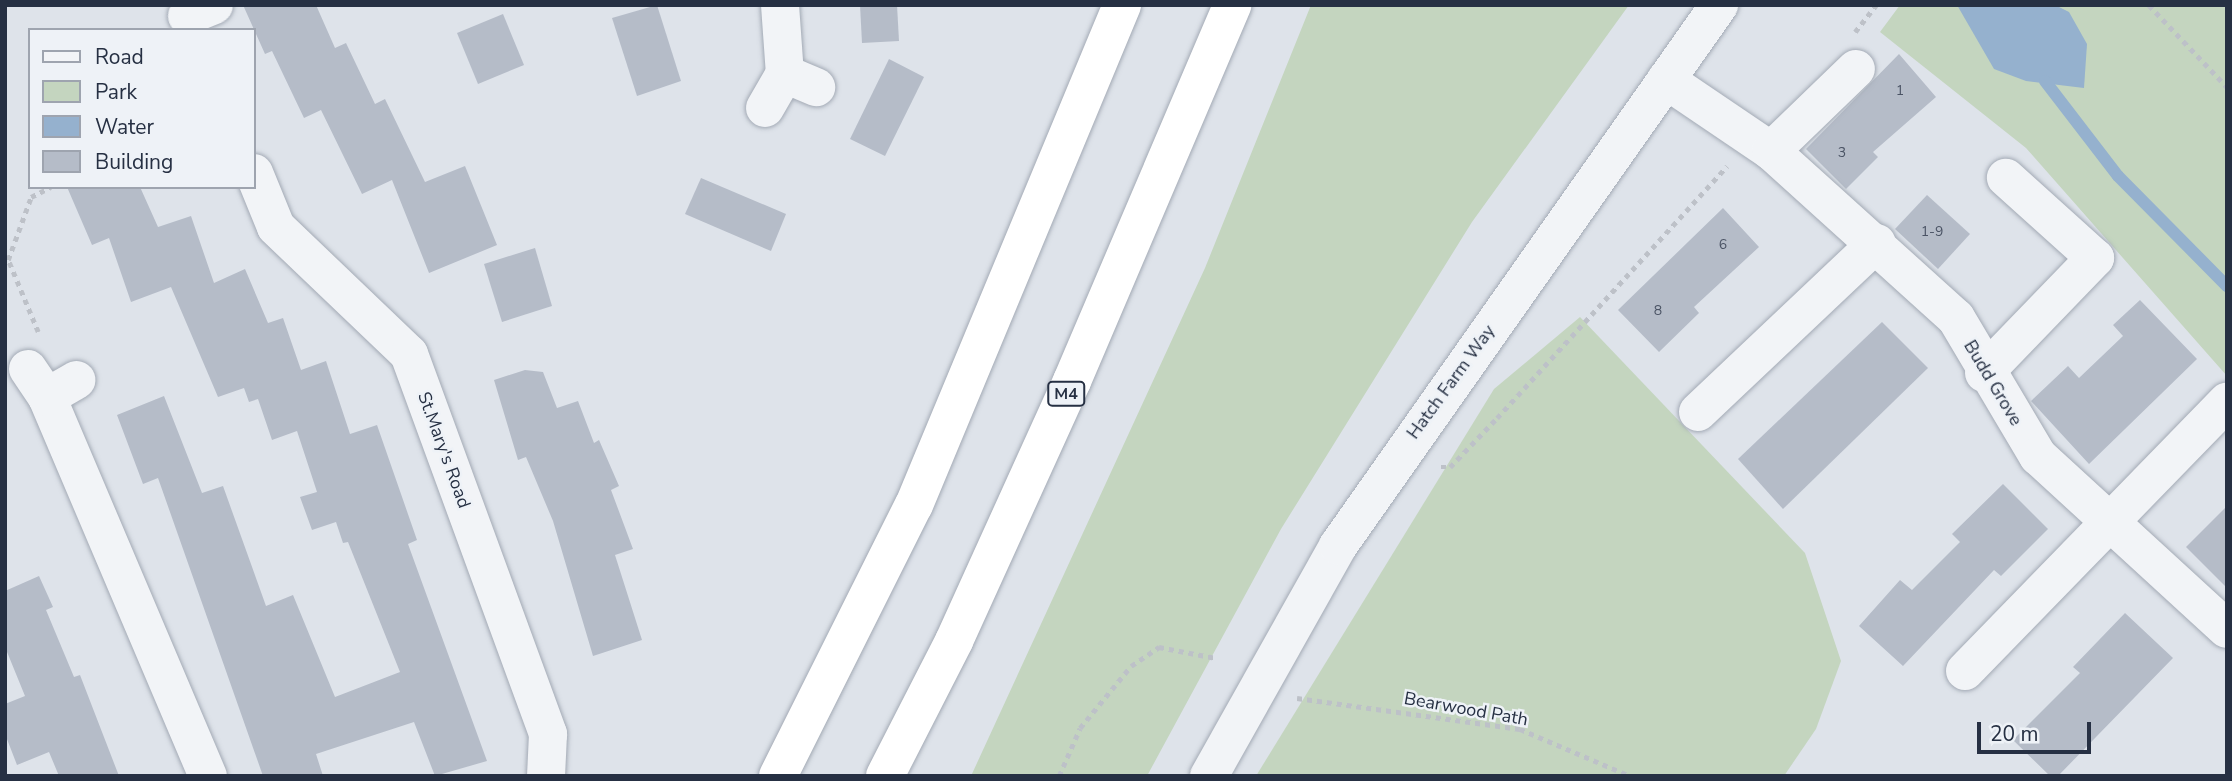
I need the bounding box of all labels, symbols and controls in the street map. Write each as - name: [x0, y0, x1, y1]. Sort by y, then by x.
- legend: [28, 28, 256, 189]
- text: Road: [95, 43, 144, 71]
- text: Park: [95, 78, 137, 106]
- house number: 1: [1896, 83, 1904, 99]
- text: Water: [95, 113, 154, 141]
- house number: 3: [1838, 145, 1846, 161]
- text: Building: [95, 148, 173, 176]
- house number: 1-9: [1921, 224, 1943, 240]
- house number: 6: [1719, 237, 1727, 253]
- house number: 8: [1654, 303, 1662, 319]
- street label: Hatch Farm Way: [1402, 321, 1500, 443]
- street label: Budd Grove: [1959, 336, 2027, 430]
- road number: M4: [1047, 382, 1085, 406]
- street label: St.Mary's Road: [413, 389, 475, 511]
- street label: Bearwood Path: [1402, 687, 1530, 731]
- scale bar: [1980, 708, 2094, 752]
- text: 20 m: [1990, 720, 2039, 748]

